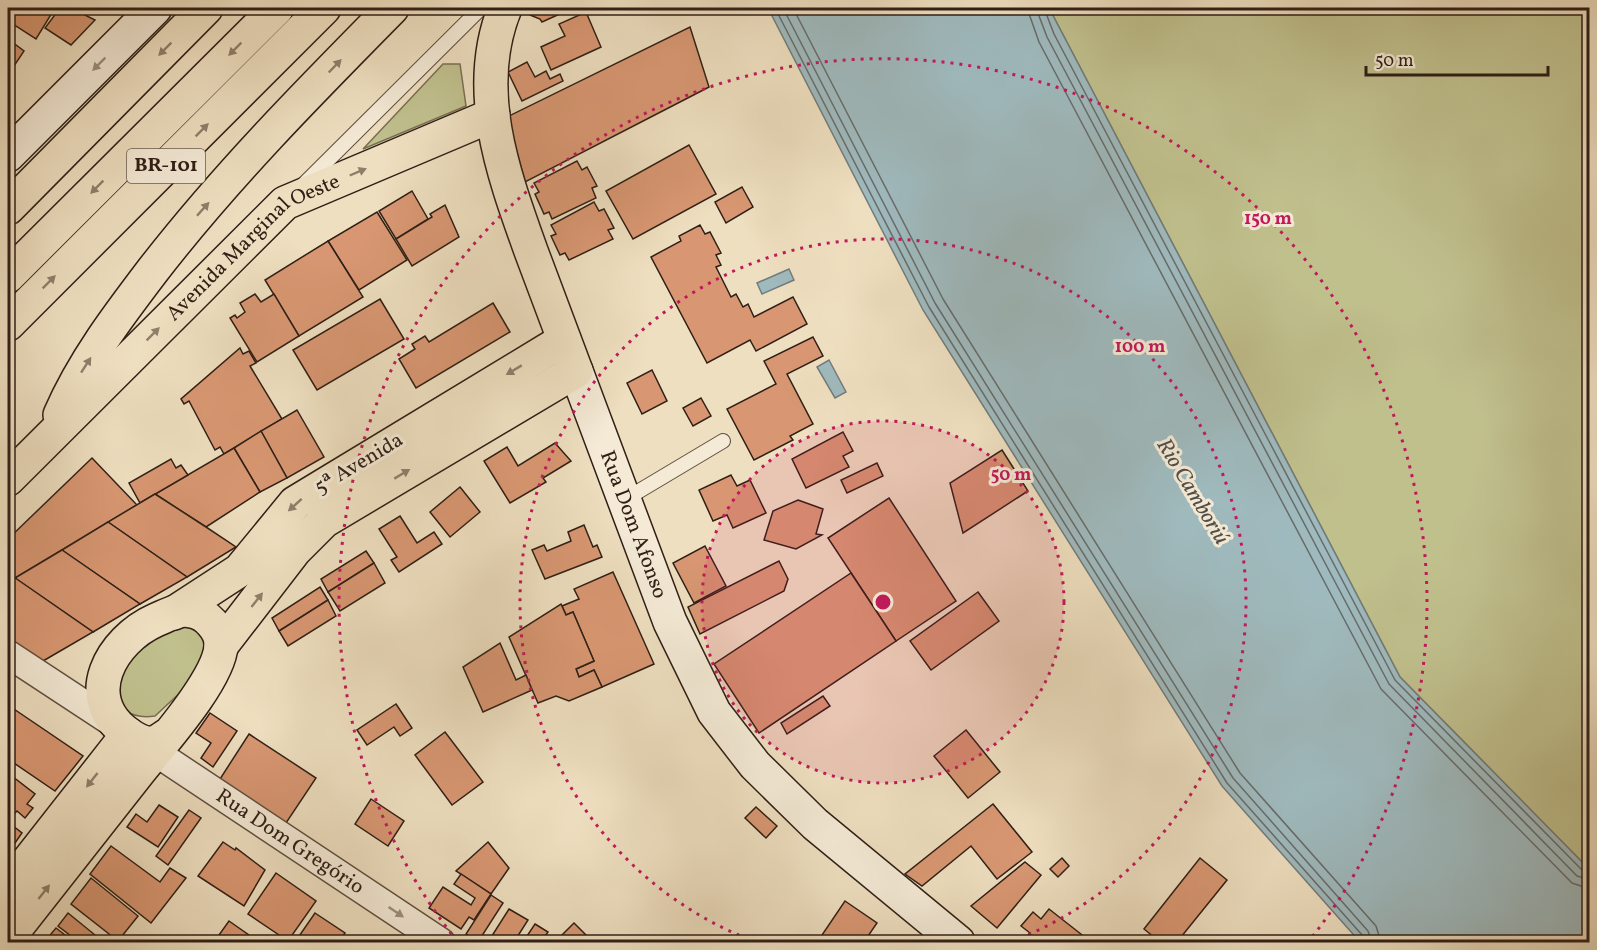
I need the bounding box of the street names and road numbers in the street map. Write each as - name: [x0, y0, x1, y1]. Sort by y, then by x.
- road number: BR-101: [127, 149, 205, 183]
- street label: Avenida Marginal Oeste: [160, 167, 344, 328]
- street label: 5ª Avenida: [309, 426, 409, 502]
- street label: Rua Dom Afonso: [593, 446, 674, 603]
- street label: Rua Dom Gregório: [210, 782, 370, 901]

